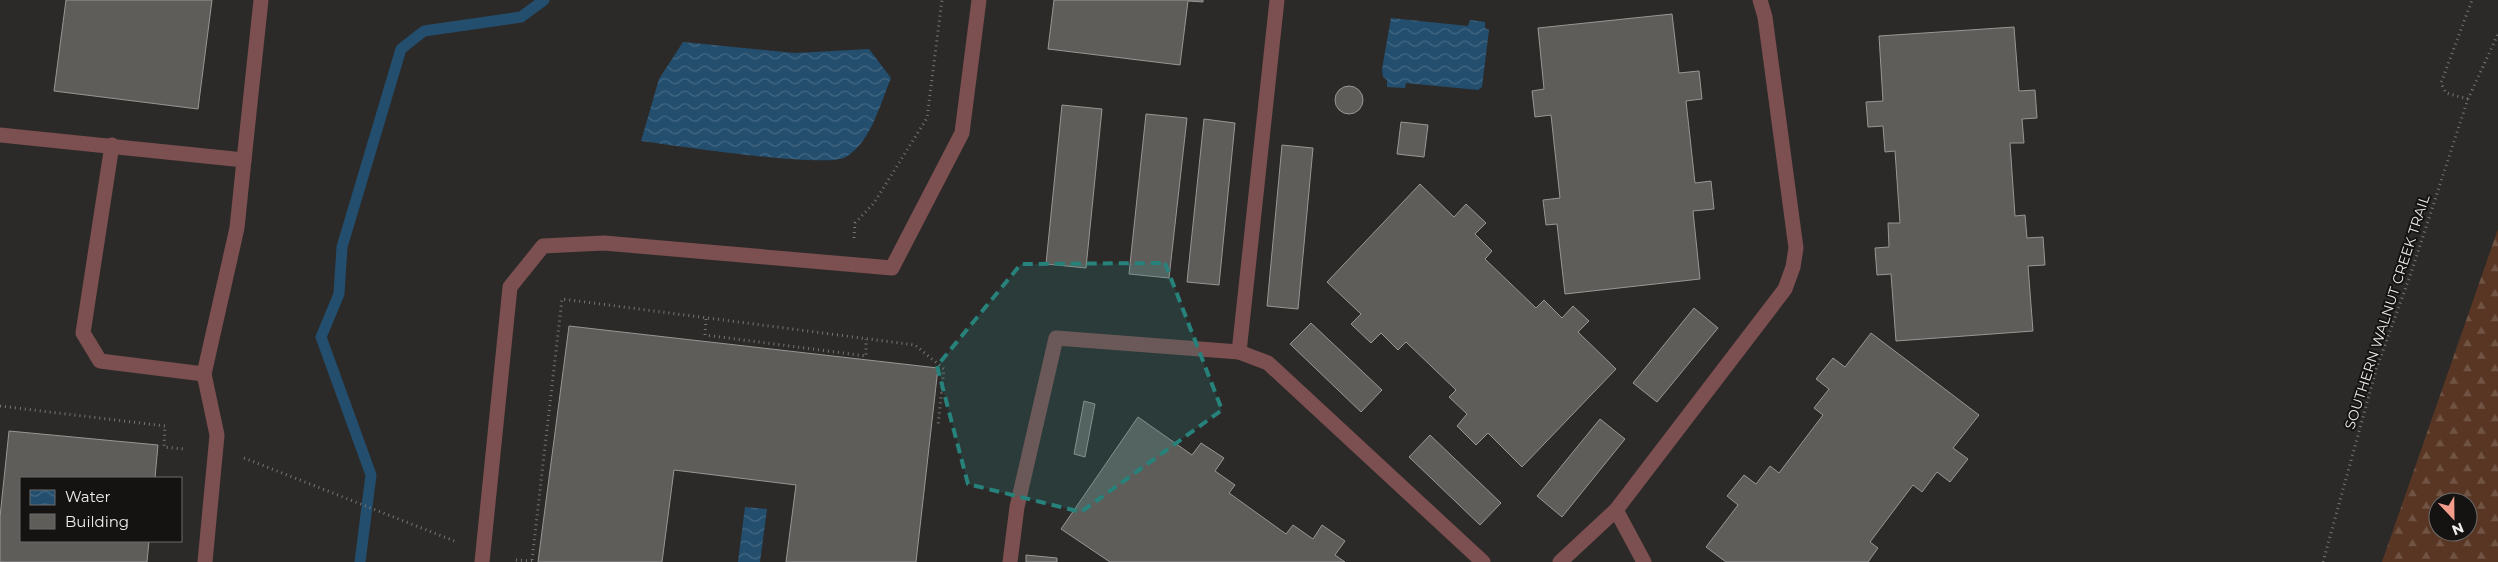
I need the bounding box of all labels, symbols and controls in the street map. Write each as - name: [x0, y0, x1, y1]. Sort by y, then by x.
- street label: SOUTHERN WALNUT CREEK TRAIL: [2340, 192, 2434, 432]
- legend: [20, 477, 182, 542]
- text: Water: [65, 487, 111, 506]
- north arrow: [2428, 492, 2478, 542]
- text: Building: [65, 512, 129, 531]
- text: N: [2449, 519, 2466, 540]

